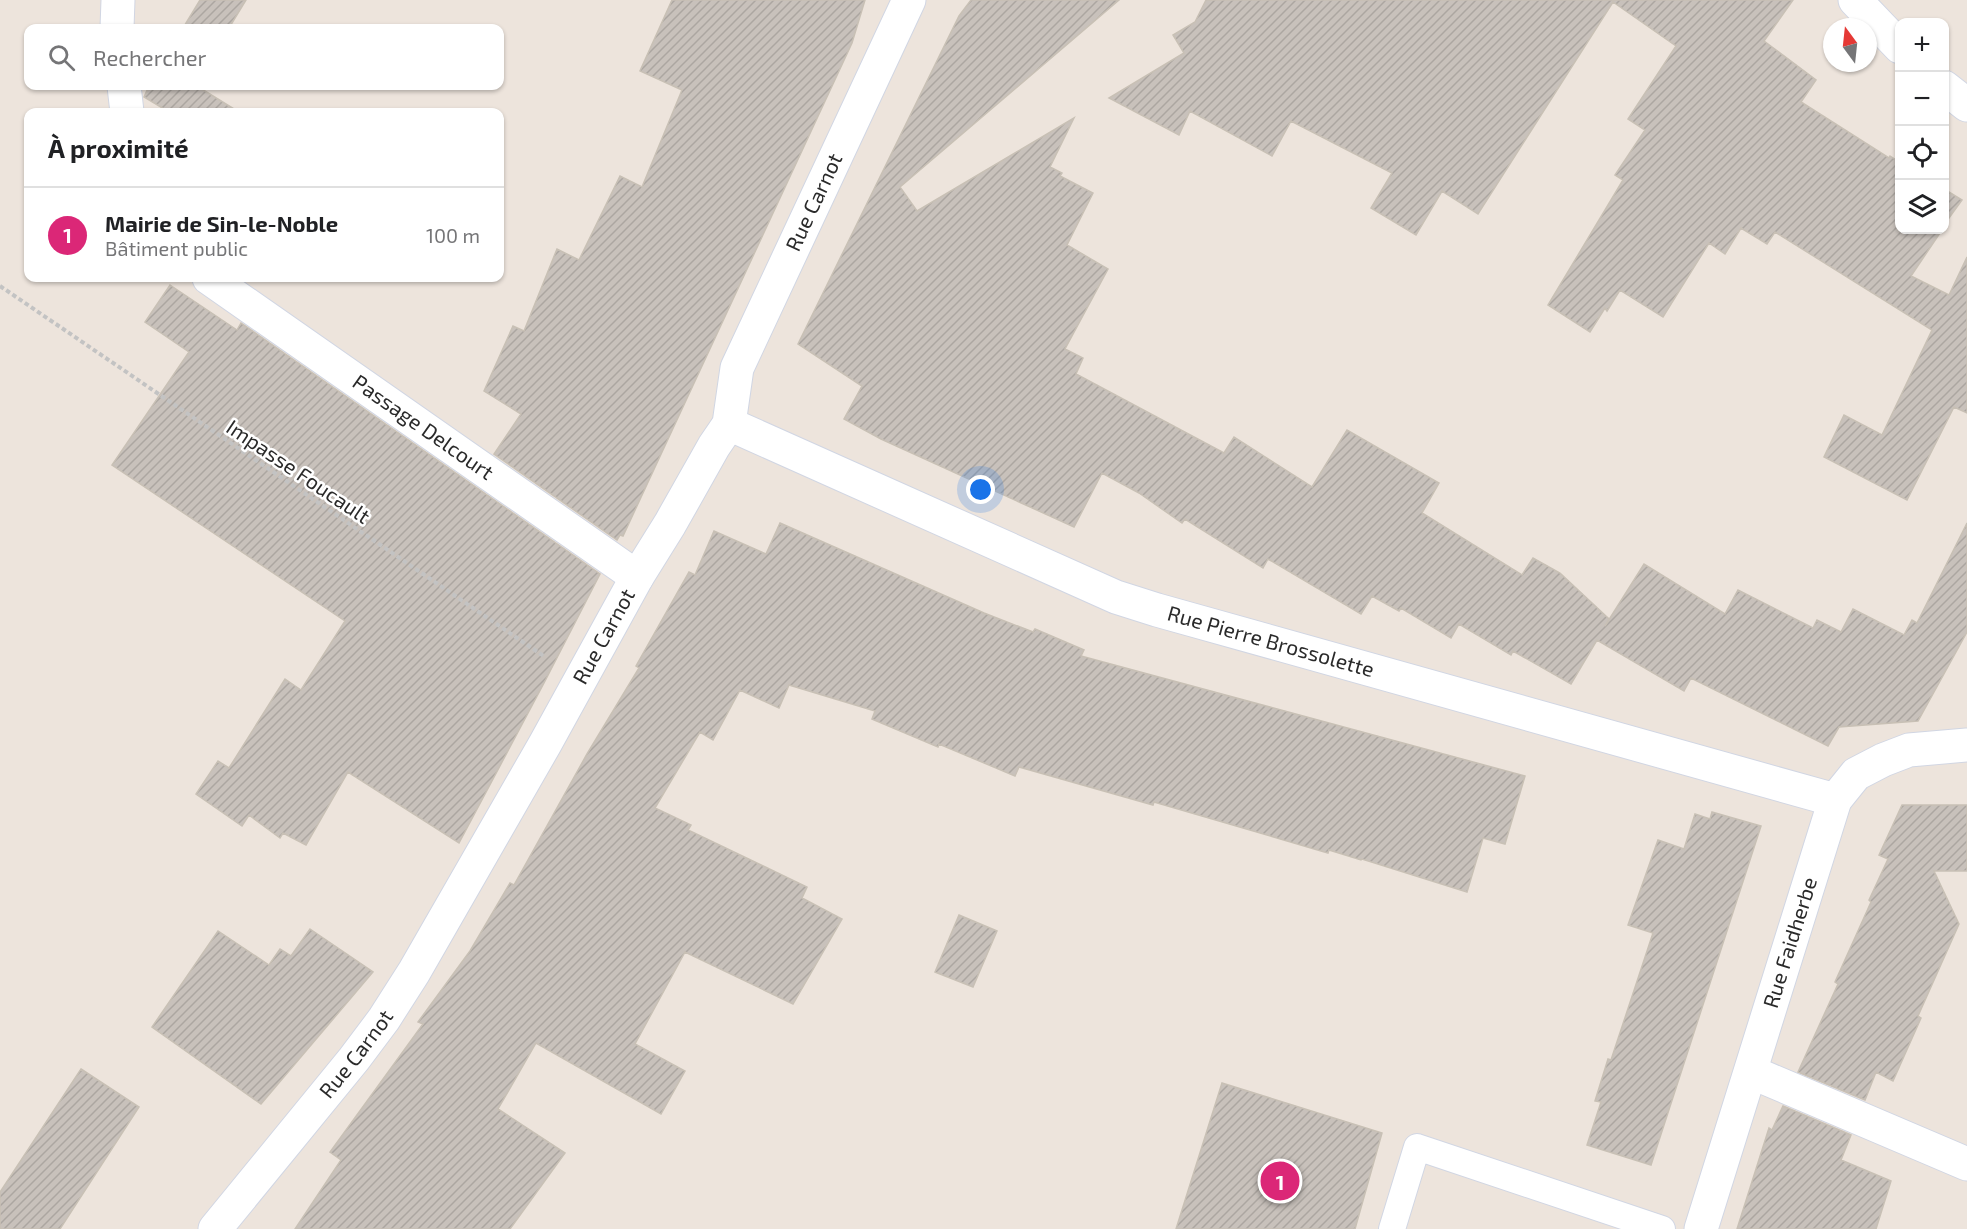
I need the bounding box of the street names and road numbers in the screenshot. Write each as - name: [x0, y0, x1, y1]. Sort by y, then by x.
- street label: Rue Carnot: [780, 149, 847, 255]
- street label: Passage Delcourt: [349, 368, 499, 484]
- street label: Impasse Foucault: [222, 414, 375, 528]
- street label: Rue Carnot: [567, 584, 639, 688]
- street label: Rue Pierre Brossolette: [1165, 600, 1377, 681]
- street label: Rue Faidherbe: [1757, 874, 1821, 1011]
- street label: Rue Carnot: [313, 1005, 398, 1102]

